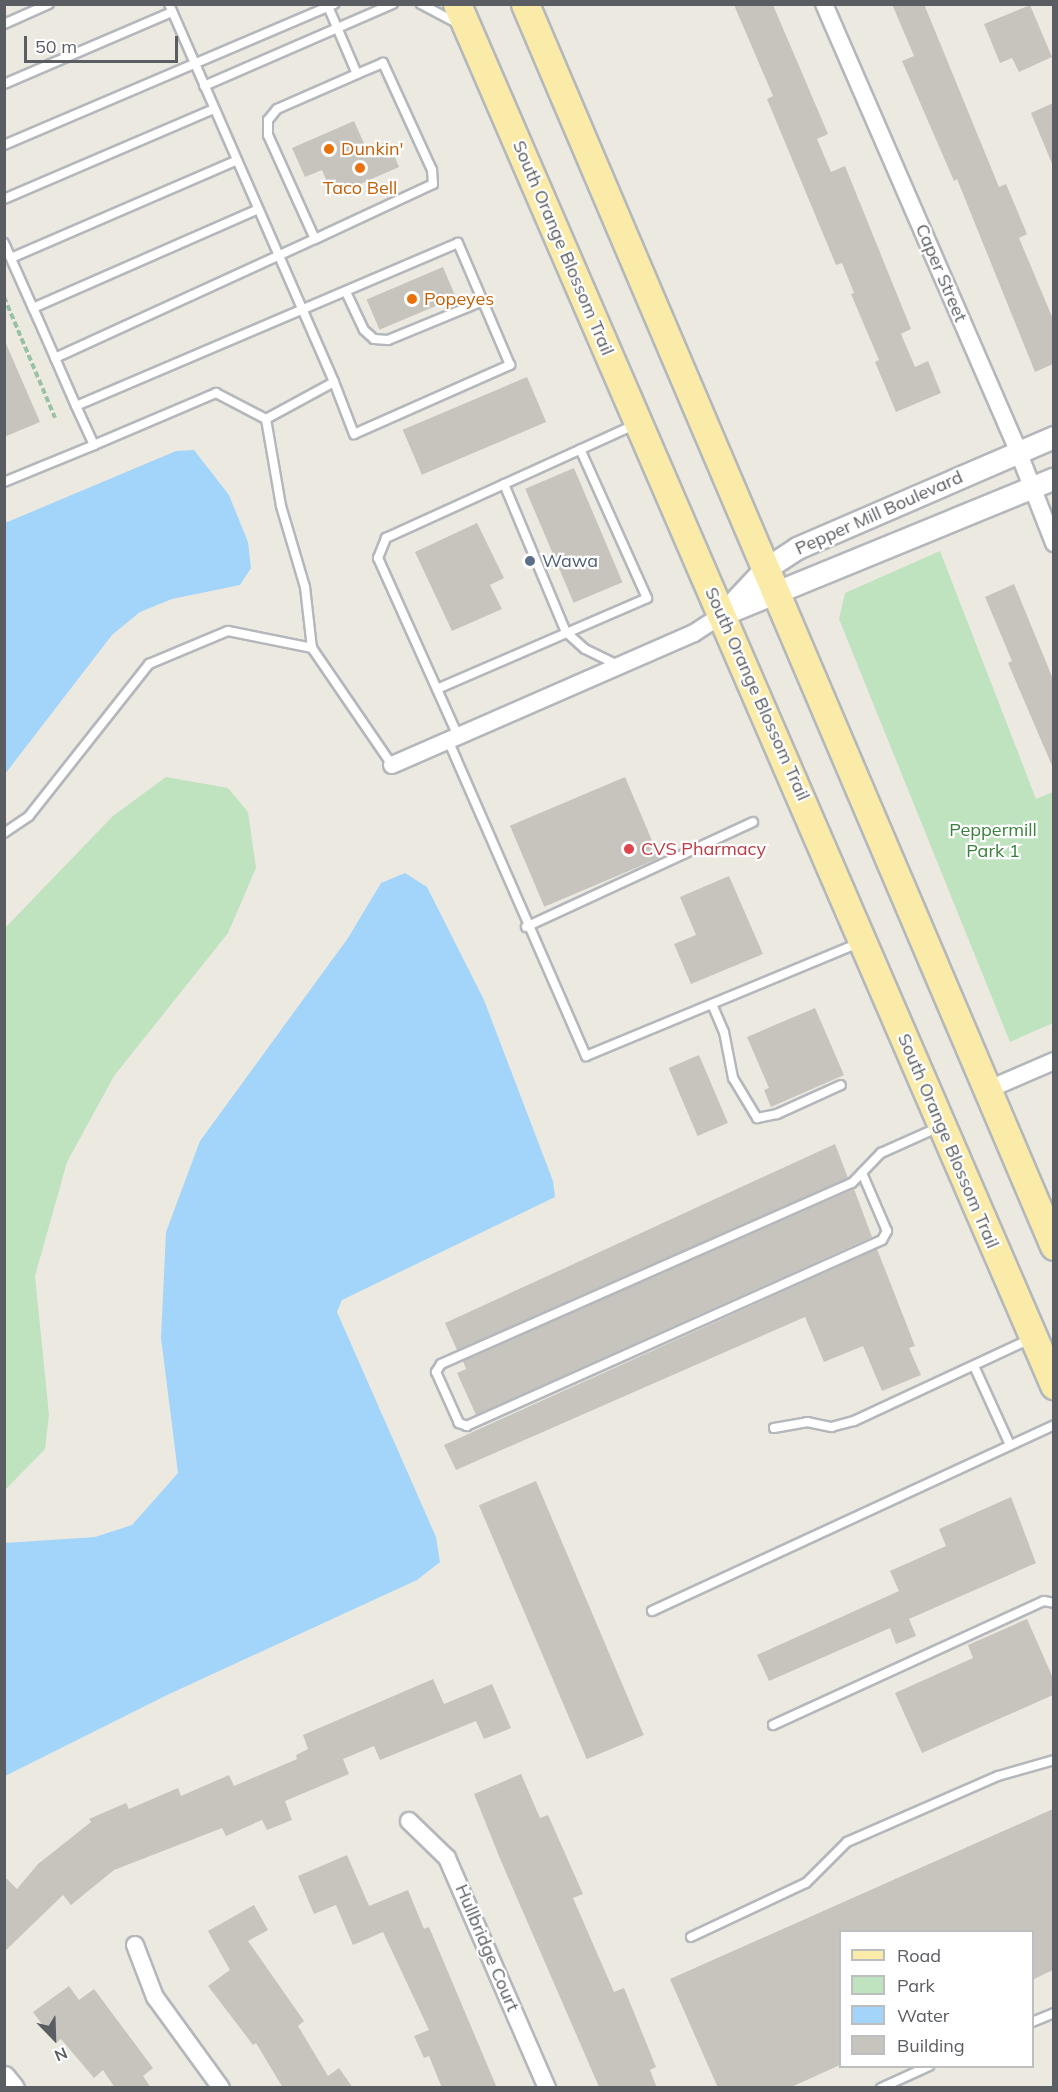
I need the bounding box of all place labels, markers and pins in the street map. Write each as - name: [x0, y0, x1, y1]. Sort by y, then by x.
- place label: Dunkin': [341, 138, 403, 160]
- marker: Dunkin': [322, 142, 336, 156]
- marker: Taco Bell: [353, 161, 367, 175]
- place label: Taco Bell: [323, 177, 397, 199]
- place label: Popeyes: [424, 288, 494, 310]
- marker: Popeyes: [405, 292, 419, 306]
- place label: Wawa: [542, 550, 598, 572]
- marker: Wawa: [523, 554, 537, 568]
- place label: CVS Pharmacy: [641, 838, 766, 860]
- marker: CVS Pharmacy: [622, 842, 636, 856]

